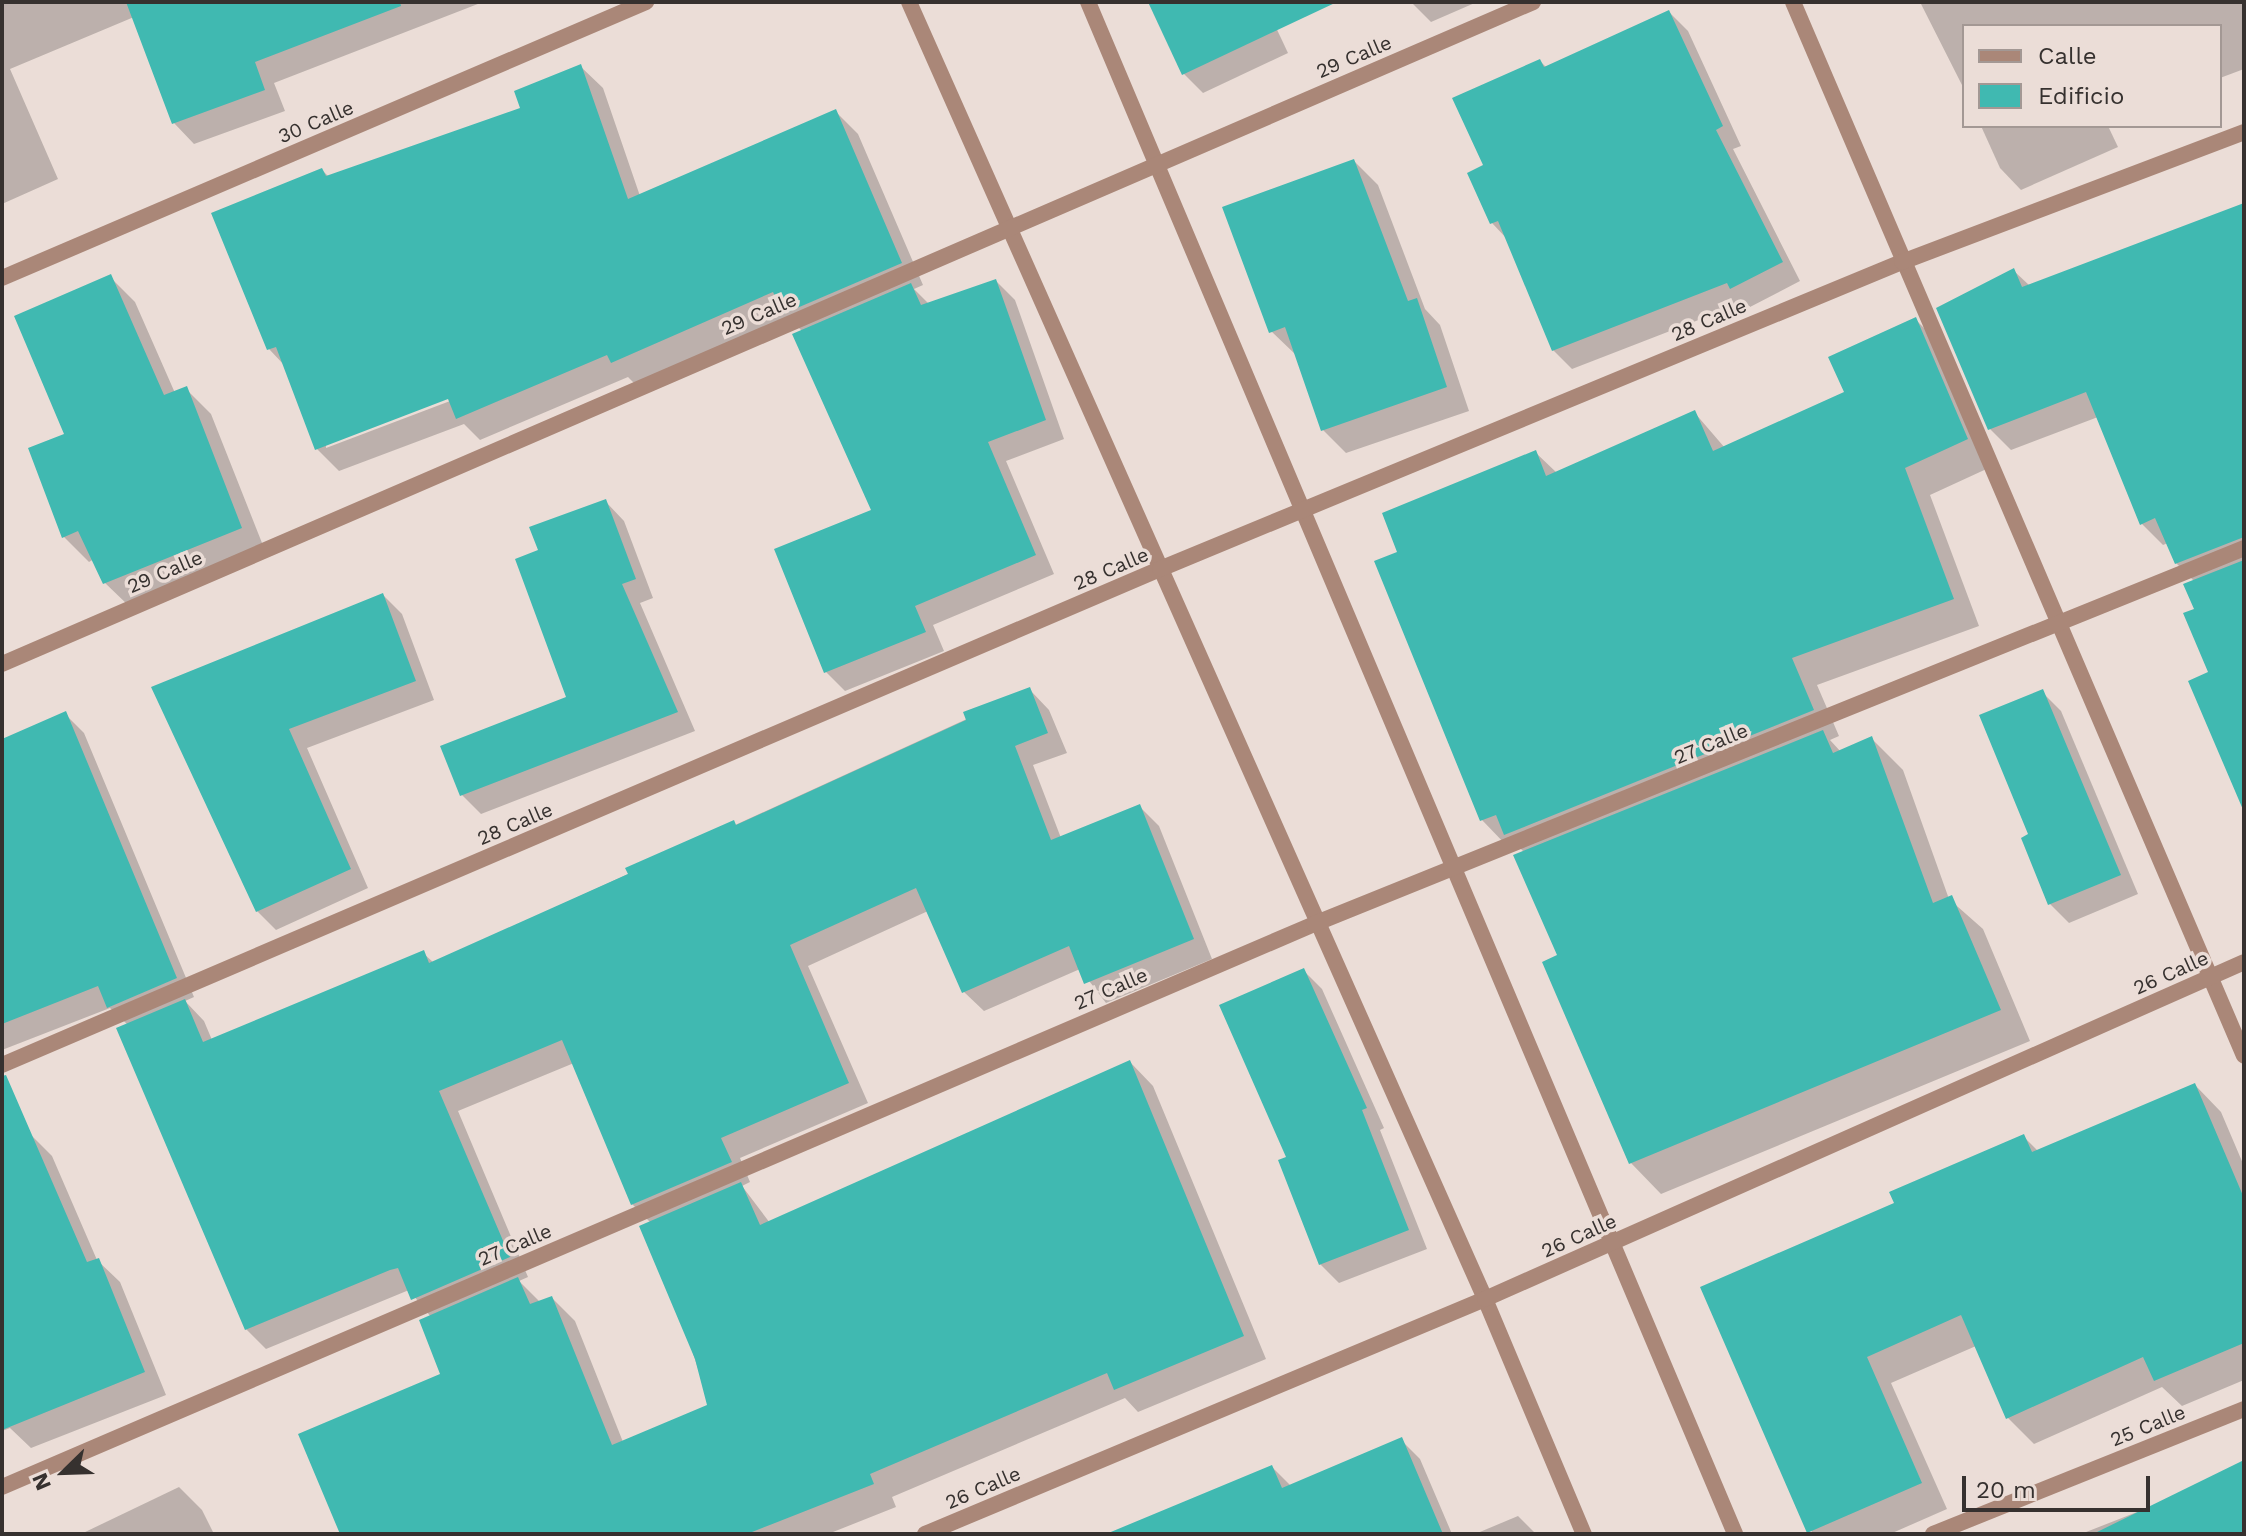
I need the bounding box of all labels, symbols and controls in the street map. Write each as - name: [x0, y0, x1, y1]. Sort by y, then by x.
- legend: [1962, 24, 2222, 128]
- street label: 29 Calle: [1313, 30, 1395, 84]
- text: Calle: [2038, 42, 2097, 70]
- text: Edificio: [2038, 82, 2124, 110]
- street label: 30 Calle: [275, 95, 357, 149]
- street label: 29 Calle: [718, 287, 800, 341]
- street label: 28 Calle: [1668, 293, 1750, 347]
- street label: 28 Calle: [1070, 542, 1152, 596]
- street label: 29 Calle: [124, 545, 206, 599]
- street label: 27 Calle: [1670, 718, 1752, 770]
- street label: 28 Calle: [474, 797, 556, 851]
- street label: 26 Calle: [2130, 946, 2212, 1000]
- street label: 27 Calle: [1070, 963, 1152, 1015]
- street label: 26 Calle: [1538, 1209, 1620, 1263]
- street label: 27 Calle: [474, 1219, 556, 1271]
- street label: 25 Calle: [2107, 1400, 2189, 1452]
- north arrow: [24, 1432, 104, 1512]
- scale bar: [1966, 1460, 2154, 1510]
- street label: 26 Calle: [942, 1461, 1024, 1515]
- text: N: [27, 1469, 56, 1494]
- text: 20 m: [1976, 1476, 2036, 1504]

